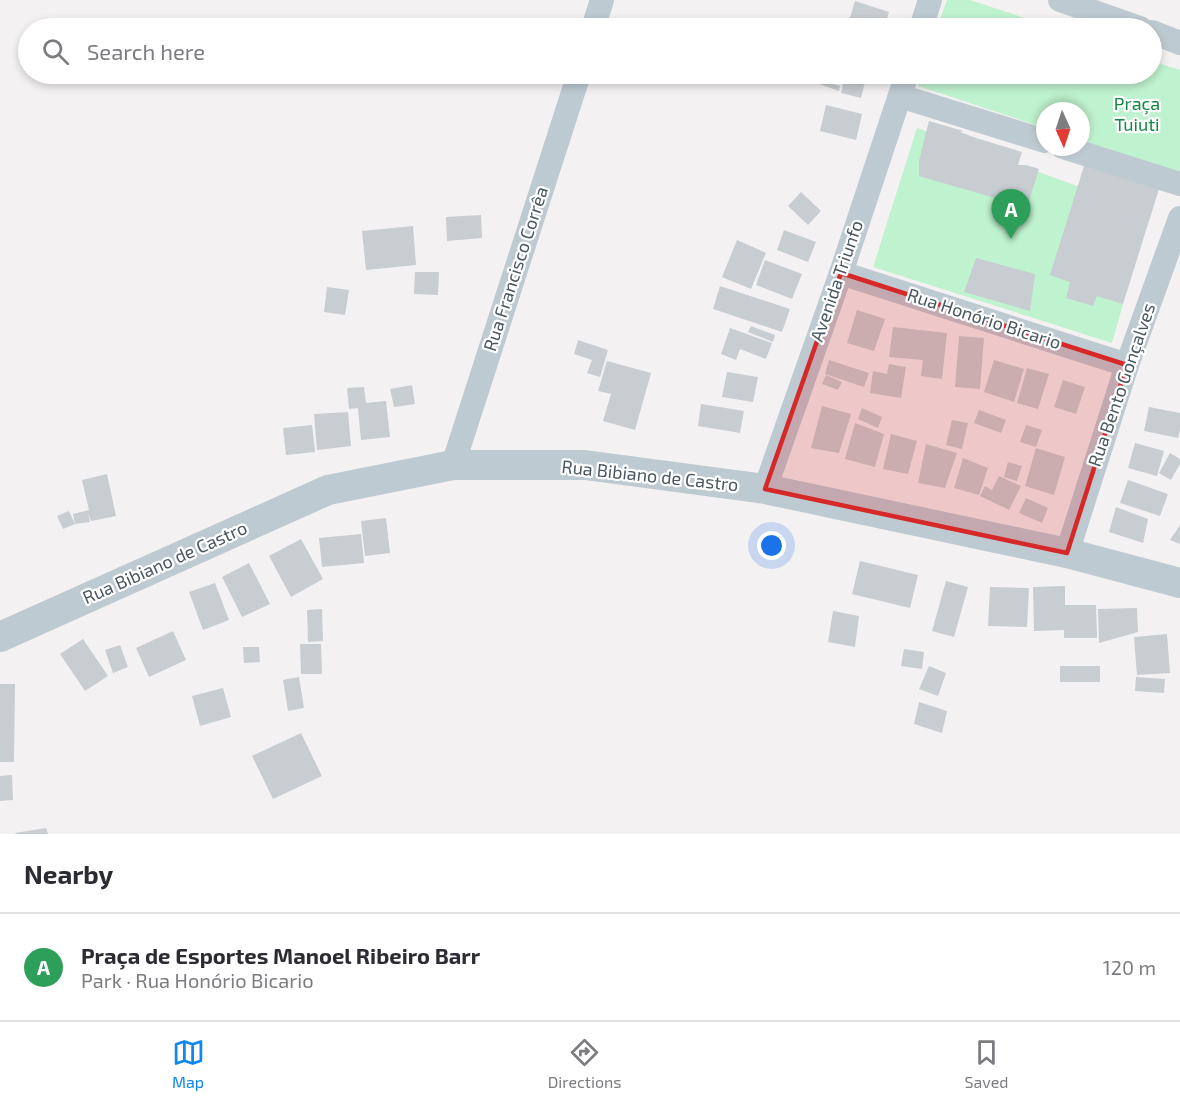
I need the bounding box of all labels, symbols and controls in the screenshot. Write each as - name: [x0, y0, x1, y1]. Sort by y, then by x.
- search box: [18, 18, 1162, 84]
- icon: search: [39, 35, 72, 68]
- text: Search here: [87, 38, 205, 64]
- park label: Praça Tuiuti: [1114, 92, 1160, 135]
- north arrow: [1036, 102, 1090, 156]
- street label: Rua Francisco Corrêa: [478, 184, 552, 354]
- pin: A: [992, 190, 1030, 239]
- street label: Avenida Triunfo: [805, 217, 867, 344]
- street label: Rua Honório Bicario: [905, 283, 1064, 353]
- street label: Rua Bento Gonçalves: [1083, 300, 1160, 470]
- street label: Rua Bibiano de Castro: [561, 455, 740, 495]
- street label: Rua Bibiano de Castro: [79, 516, 250, 608]
- your location: [757, 531, 786, 560]
- text: Nearby: [24, 858, 113, 889]
- text: Praça de Esportes Manoel Ribeiro Barr: [81, 942, 480, 968]
- text: A: [37, 955, 50, 979]
- text: 120 m: [1103, 955, 1156, 979]
- text: Park · Rua Honório Bicario: [81, 968, 314, 992]
- tab: Map: [172, 1036, 205, 1091]
- tab: Directions: [548, 1036, 621, 1091]
- tab: Saved: [965, 1036, 1008, 1091]

